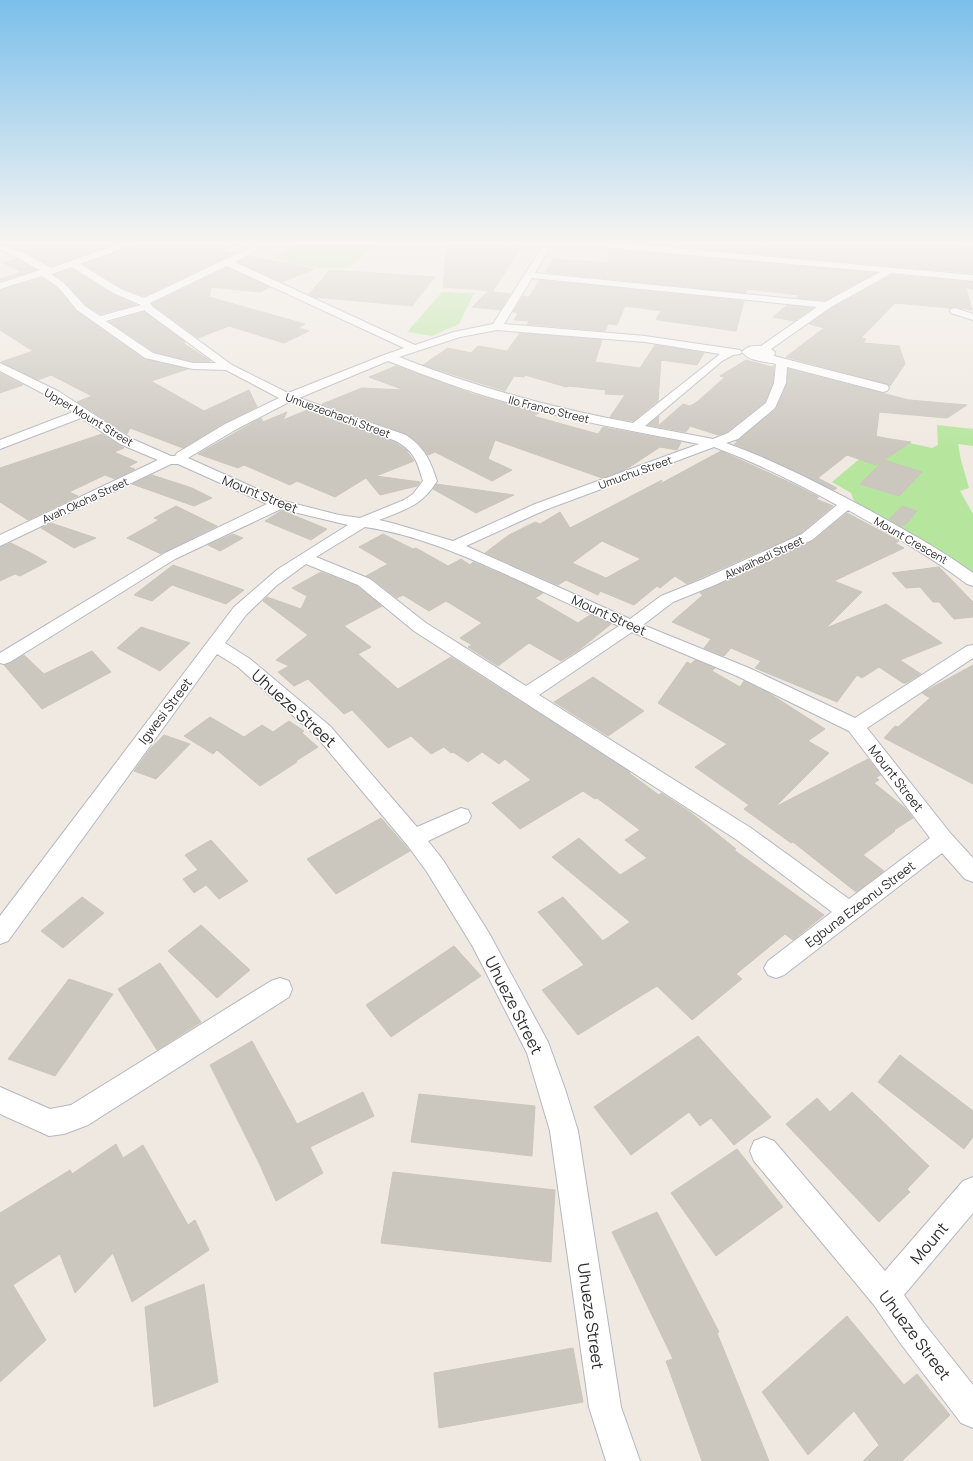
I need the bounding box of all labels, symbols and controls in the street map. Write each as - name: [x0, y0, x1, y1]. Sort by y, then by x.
- street label: Upper Mount Street: [42, 385, 136, 449]
- street label: Umuezeohachi Street: [283, 389, 393, 441]
- street label: Ilo Franco Street: [507, 392, 591, 426]
- street label: Umuchu Street: [596, 452, 674, 492]
- street label: Mount Street: [220, 471, 300, 517]
- street label: Avah Okoha Street: [39, 473, 131, 527]
- street label: Mount Crescent: [872, 513, 950, 567]
- street label: Akwaihedi Street: [722, 532, 806, 582]
- street label: Mount Street: [569, 590, 649, 640]
- street label: Uhueze Street: [247, 664, 341, 752]
- street label: Igwesi Street: [134, 674, 196, 748]
- street label: Mount Street: [864, 741, 928, 815]
- street label: Egbuna Ezeonu Street: [801, 857, 919, 951]
- street label: Uhueze Street: [480, 952, 548, 1058]
- street label: Mount: [905, 1217, 953, 1269]
- street label: Uhueze Street: [573, 1262, 609, 1370]
- street label: Uhueze Street: [874, 1286, 956, 1384]

